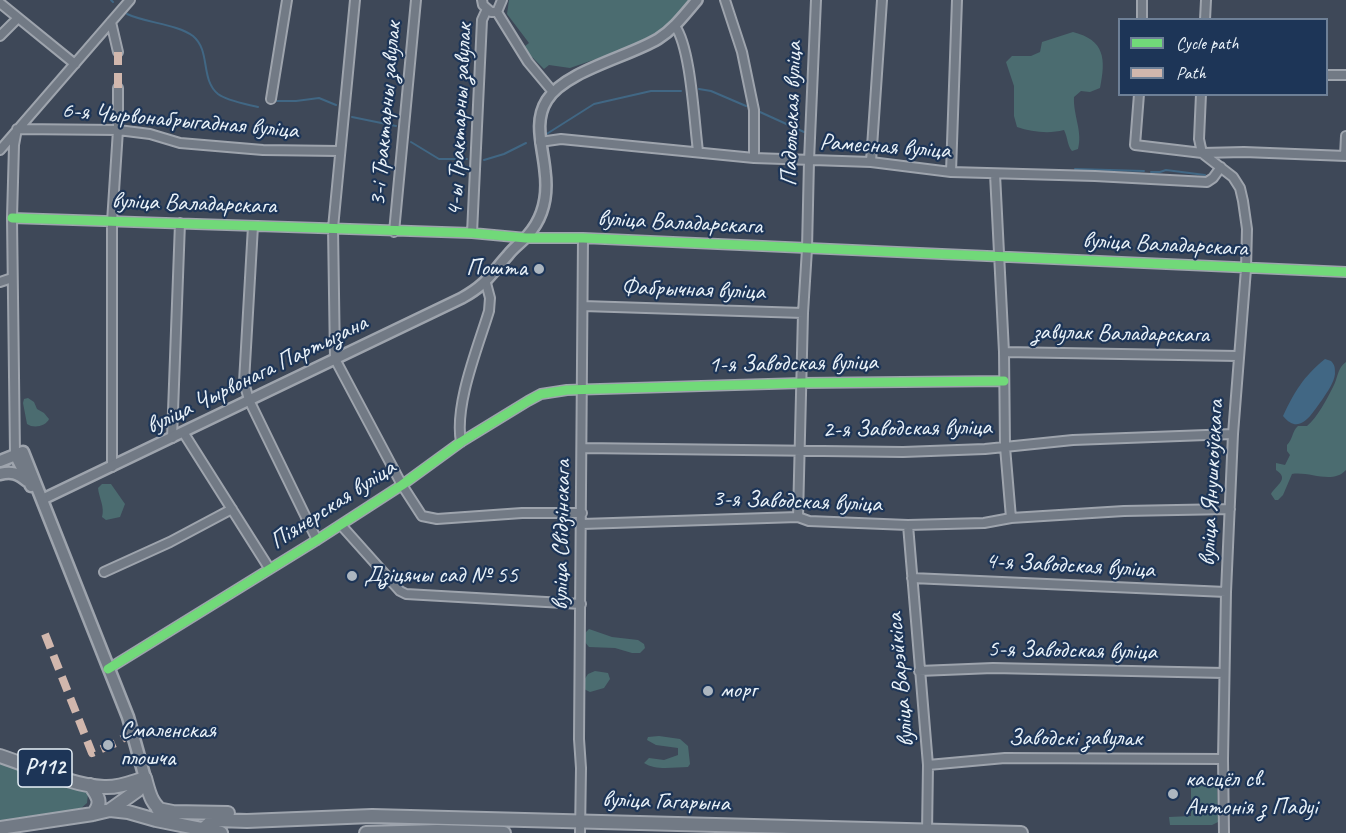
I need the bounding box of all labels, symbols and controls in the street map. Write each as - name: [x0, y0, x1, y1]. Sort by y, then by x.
- legend: [1118, 18, 1328, 96]
- street label: 3-і Трактарны завулак: [364, 21, 408, 207]
- street label: 4-ы Трактарны завулак: [441, 23, 479, 217]
- text: Cycle path: [1176, 32, 1238, 54]
- street label: Падольская вуліца: [775, 41, 809, 187]
- text: Path: [1176, 62, 1206, 84]
- street label: 6-я Чырвонабрыгадная вуліца: [61, 96, 299, 146]
- street label: Рамесная вуліца: [819, 128, 951, 166]
- street label: вуліца Валадарскага: [111, 187, 277, 221]
- street label: вуліца Валадарскага: [597, 204, 763, 242]
- street label: вуліца Валадарскага: [1082, 226, 1248, 264]
- place label: Пошта: [466, 255, 527, 283]
- marker: Пошта: [532, 262, 546, 276]
- street label: Фабрычная вуліца: [621, 273, 765, 307]
- street label: вуліца Чырвонага Партызана: [142, 309, 372, 441]
- street label: завулак Валадарскага: [1033, 318, 1209, 350]
- street label: 1-я Заводская вуліца: [708, 348, 878, 380]
- street label: вуліца Янушкоўскага: [1193, 399, 1231, 567]
- street label: 2-я Заводская вуліца: [822, 413, 992, 445]
- street label: Піянерская вуліца: [265, 454, 401, 556]
- street label: вуліца Свідзінскага: [546, 459, 578, 611]
- street label: 3-я Заводская вуліца: [712, 485, 882, 519]
- street label: 4-я Заводская вуліца: [985, 547, 1155, 585]
- place label: Дзіцячы сад № 55: [364, 562, 518, 590]
- marker: Дзіцячы сад № 55: [345, 569, 359, 583]
- street label: вуліца Варэйкіса: [881, 612, 921, 748]
- street label: 5-я Заводская вуліца: [987, 635, 1157, 667]
- place label: морг: [720, 677, 756, 705]
- marker: морг: [701, 684, 715, 698]
- place label: Смаленская плошча: [120, 717, 216, 773]
- street label: Заводскі завулак: [1008, 725, 1142, 753]
- marker: Смаленская плошча: [101, 738, 115, 752]
- road number: Р112: [18, 749, 72, 787]
- place label: касцёл св. Антонія з Падуі: [1185, 766, 1318, 822]
- street label: вуліца Гагарына: [602, 785, 730, 819]
- marker: касцёл св. Антонія з Падуі: [1166, 787, 1180, 801]

